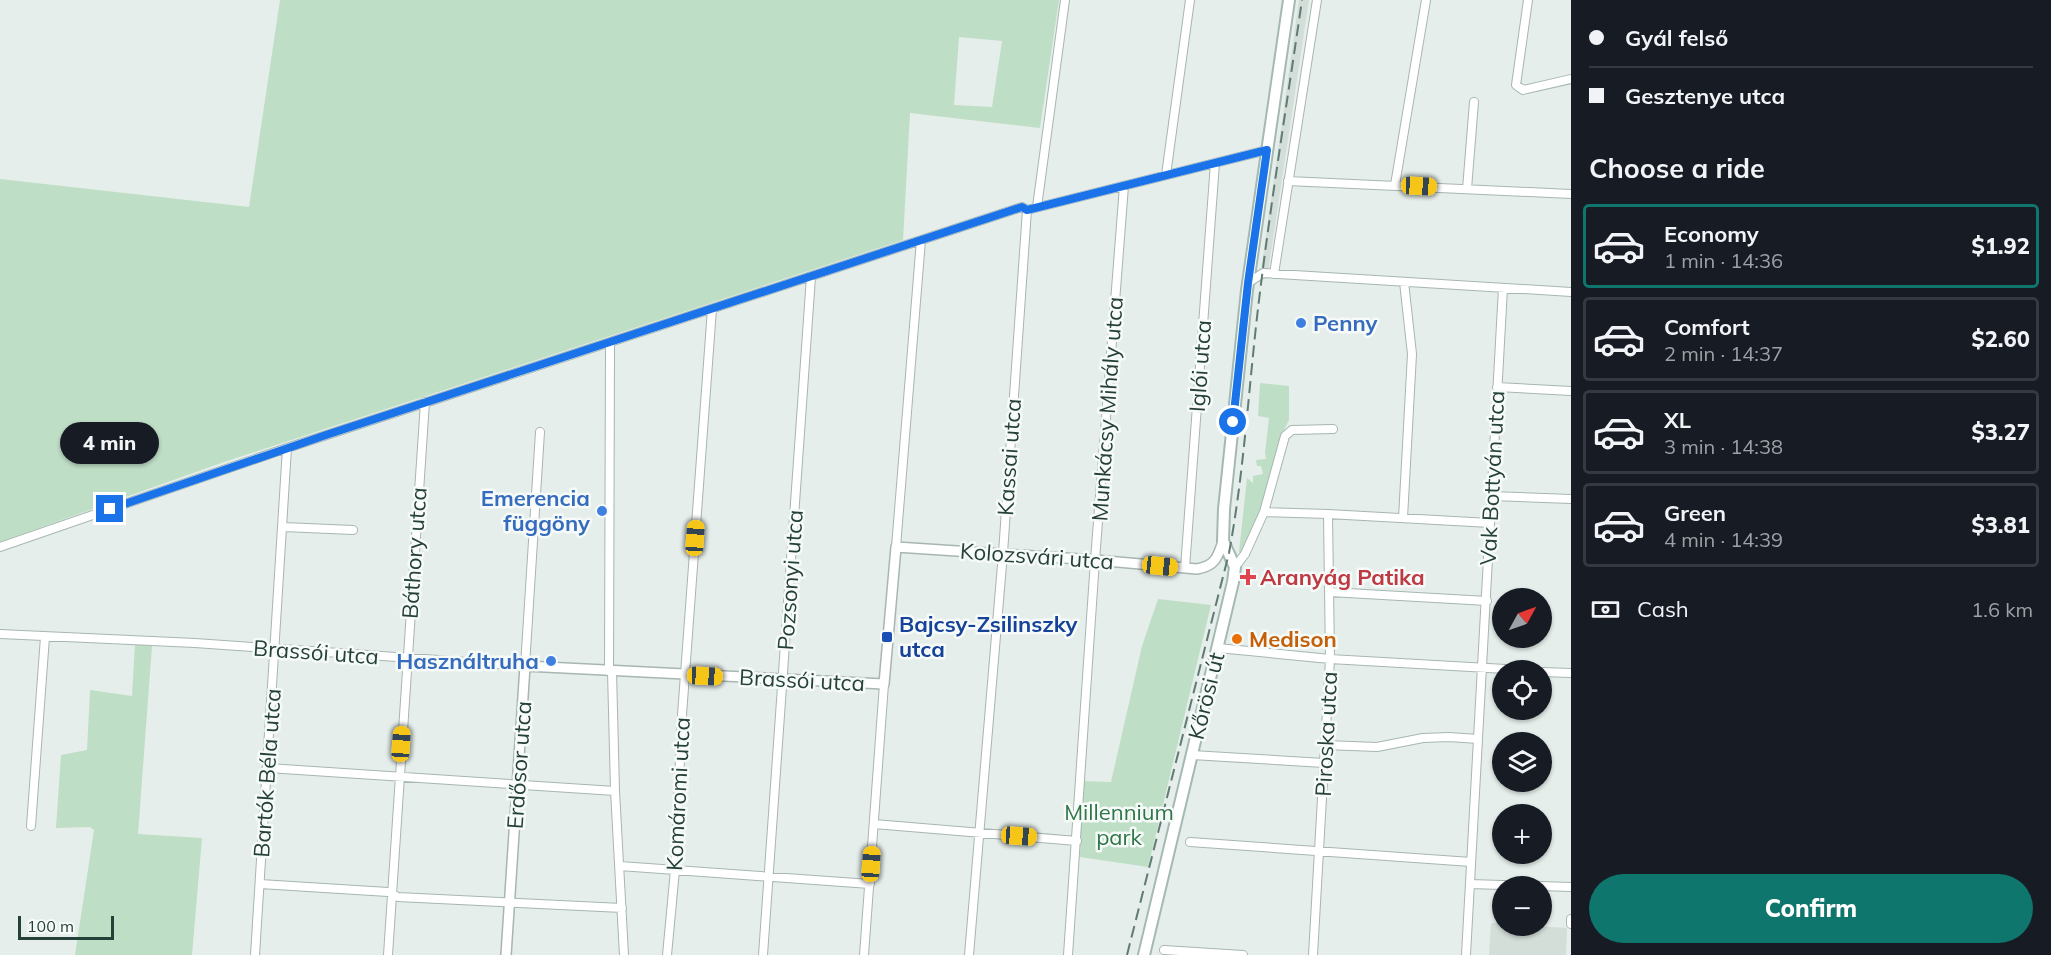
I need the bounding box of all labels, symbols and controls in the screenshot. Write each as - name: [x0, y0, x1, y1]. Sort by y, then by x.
- text: Gyál felső: [1625, 24, 1728, 52]
- text: Gesztenye utca: [1625, 82, 1785, 110]
- text: Choose a ride: [1589, 151, 1765, 185]
- car: [1401, 176, 1437, 196]
- icon: car: [1592, 219, 1646, 273]
- text: Economy: [1664, 220, 1759, 248]
- text: $1.92: [1971, 232, 2030, 260]
- text: 1 min · 14:36: [1664, 248, 1783, 273]
- street label: Munkácsy Mihály utca: [1085, 296, 1129, 522]
- place label: Penny: [1313, 309, 1378, 337]
- icon: car: [1592, 312, 1646, 366]
- text: Comfort: [1664, 313, 1750, 341]
- marker: Penny: [1294, 316, 1308, 330]
- street label: Iglói utca: [1183, 319, 1217, 413]
- text: $2.60: [1971, 325, 2030, 353]
- text: 2 min · 14:37: [1664, 341, 1783, 366]
- street label: Vak Bottyán utca: [1473, 390, 1511, 566]
- street label: Kassai utca: [991, 397, 1027, 517]
- icon: car: [1592, 405, 1646, 459]
- text: XL: [1664, 406, 1691, 434]
- route start: [1219, 408, 1246, 435]
- text: $3.27: [1971, 418, 2030, 446]
- callout: 4 min: [60, 422, 160, 464]
- text: 4 min: [83, 430, 136, 455]
- text: 3 min · 14:38: [1664, 434, 1783, 459]
- place label: Emerencia függöny: [481, 484, 590, 537]
- street label: Báthory utca: [395, 486, 433, 620]
- route end: [96, 495, 123, 522]
- icon: car: [1592, 498, 1646, 552]
- text: Green: [1664, 499, 1726, 527]
- marker: Emerencia függöny: [595, 504, 609, 518]
- street label: Pozsonyi utca: [771, 509, 809, 651]
- text: $3.81: [1971, 511, 2030, 539]
- car: [685, 519, 705, 557]
- text: 4 min · 14:39: [1664, 527, 1783, 552]
- street label: Kolozsvári utca: [959, 537, 1115, 575]
- car: [1141, 555, 1179, 577]
- place label: Aranyág Patika: [1260, 563, 1425, 591]
- marker: Aranyág Patika: [1241, 570, 1255, 584]
- north arrow: [1492, 588, 1552, 648]
- map controls: [1492, 588, 1552, 936]
- icon: cash: [1589, 593, 1622, 626]
- text: Cash: [1637, 595, 1689, 623]
- text: 1.6 km: [1971, 597, 2033, 622]
- place label: Bajcsy-Zsilinszky utca: [899, 610, 1078, 663]
- place label: Medison: [1249, 625, 1337, 653]
- marker: Bajcsy-Zsilinszky utca: [880, 630, 894, 644]
- marker: Medison: [1230, 632, 1244, 646]
- street label: Brassói utca: [252, 634, 380, 670]
- place label: Használtruha: [396, 647, 539, 675]
- street label: Kőrösi út: [1182, 649, 1230, 743]
- marker: Használtruha: [544, 654, 558, 668]
- button: locate: [1492, 660, 1552, 720]
- street label: Brassói utca: [739, 663, 865, 697]
- car: [687, 666, 723, 686]
- street label: Piroska utca: [1309, 671, 1343, 797]
- street label: Bartók Béla utca: [247, 688, 287, 858]
- street label: Erdősor utca: [501, 700, 537, 830]
- street label: Komáromi utca: [660, 716, 696, 872]
- car: [391, 725, 411, 763]
- button: layers: [1492, 732, 1552, 792]
- park label: Millennium park: [1064, 798, 1174, 851]
- button: +: [1492, 804, 1552, 864]
- car: [1000, 826, 1038, 846]
- car: [861, 845, 881, 883]
- button: Confirm: [1589, 874, 2033, 943]
- button: −: [1492, 876, 1552, 936]
- scale bar: [18, 913, 114, 940]
- text: 100 m: [27, 916, 74, 936]

